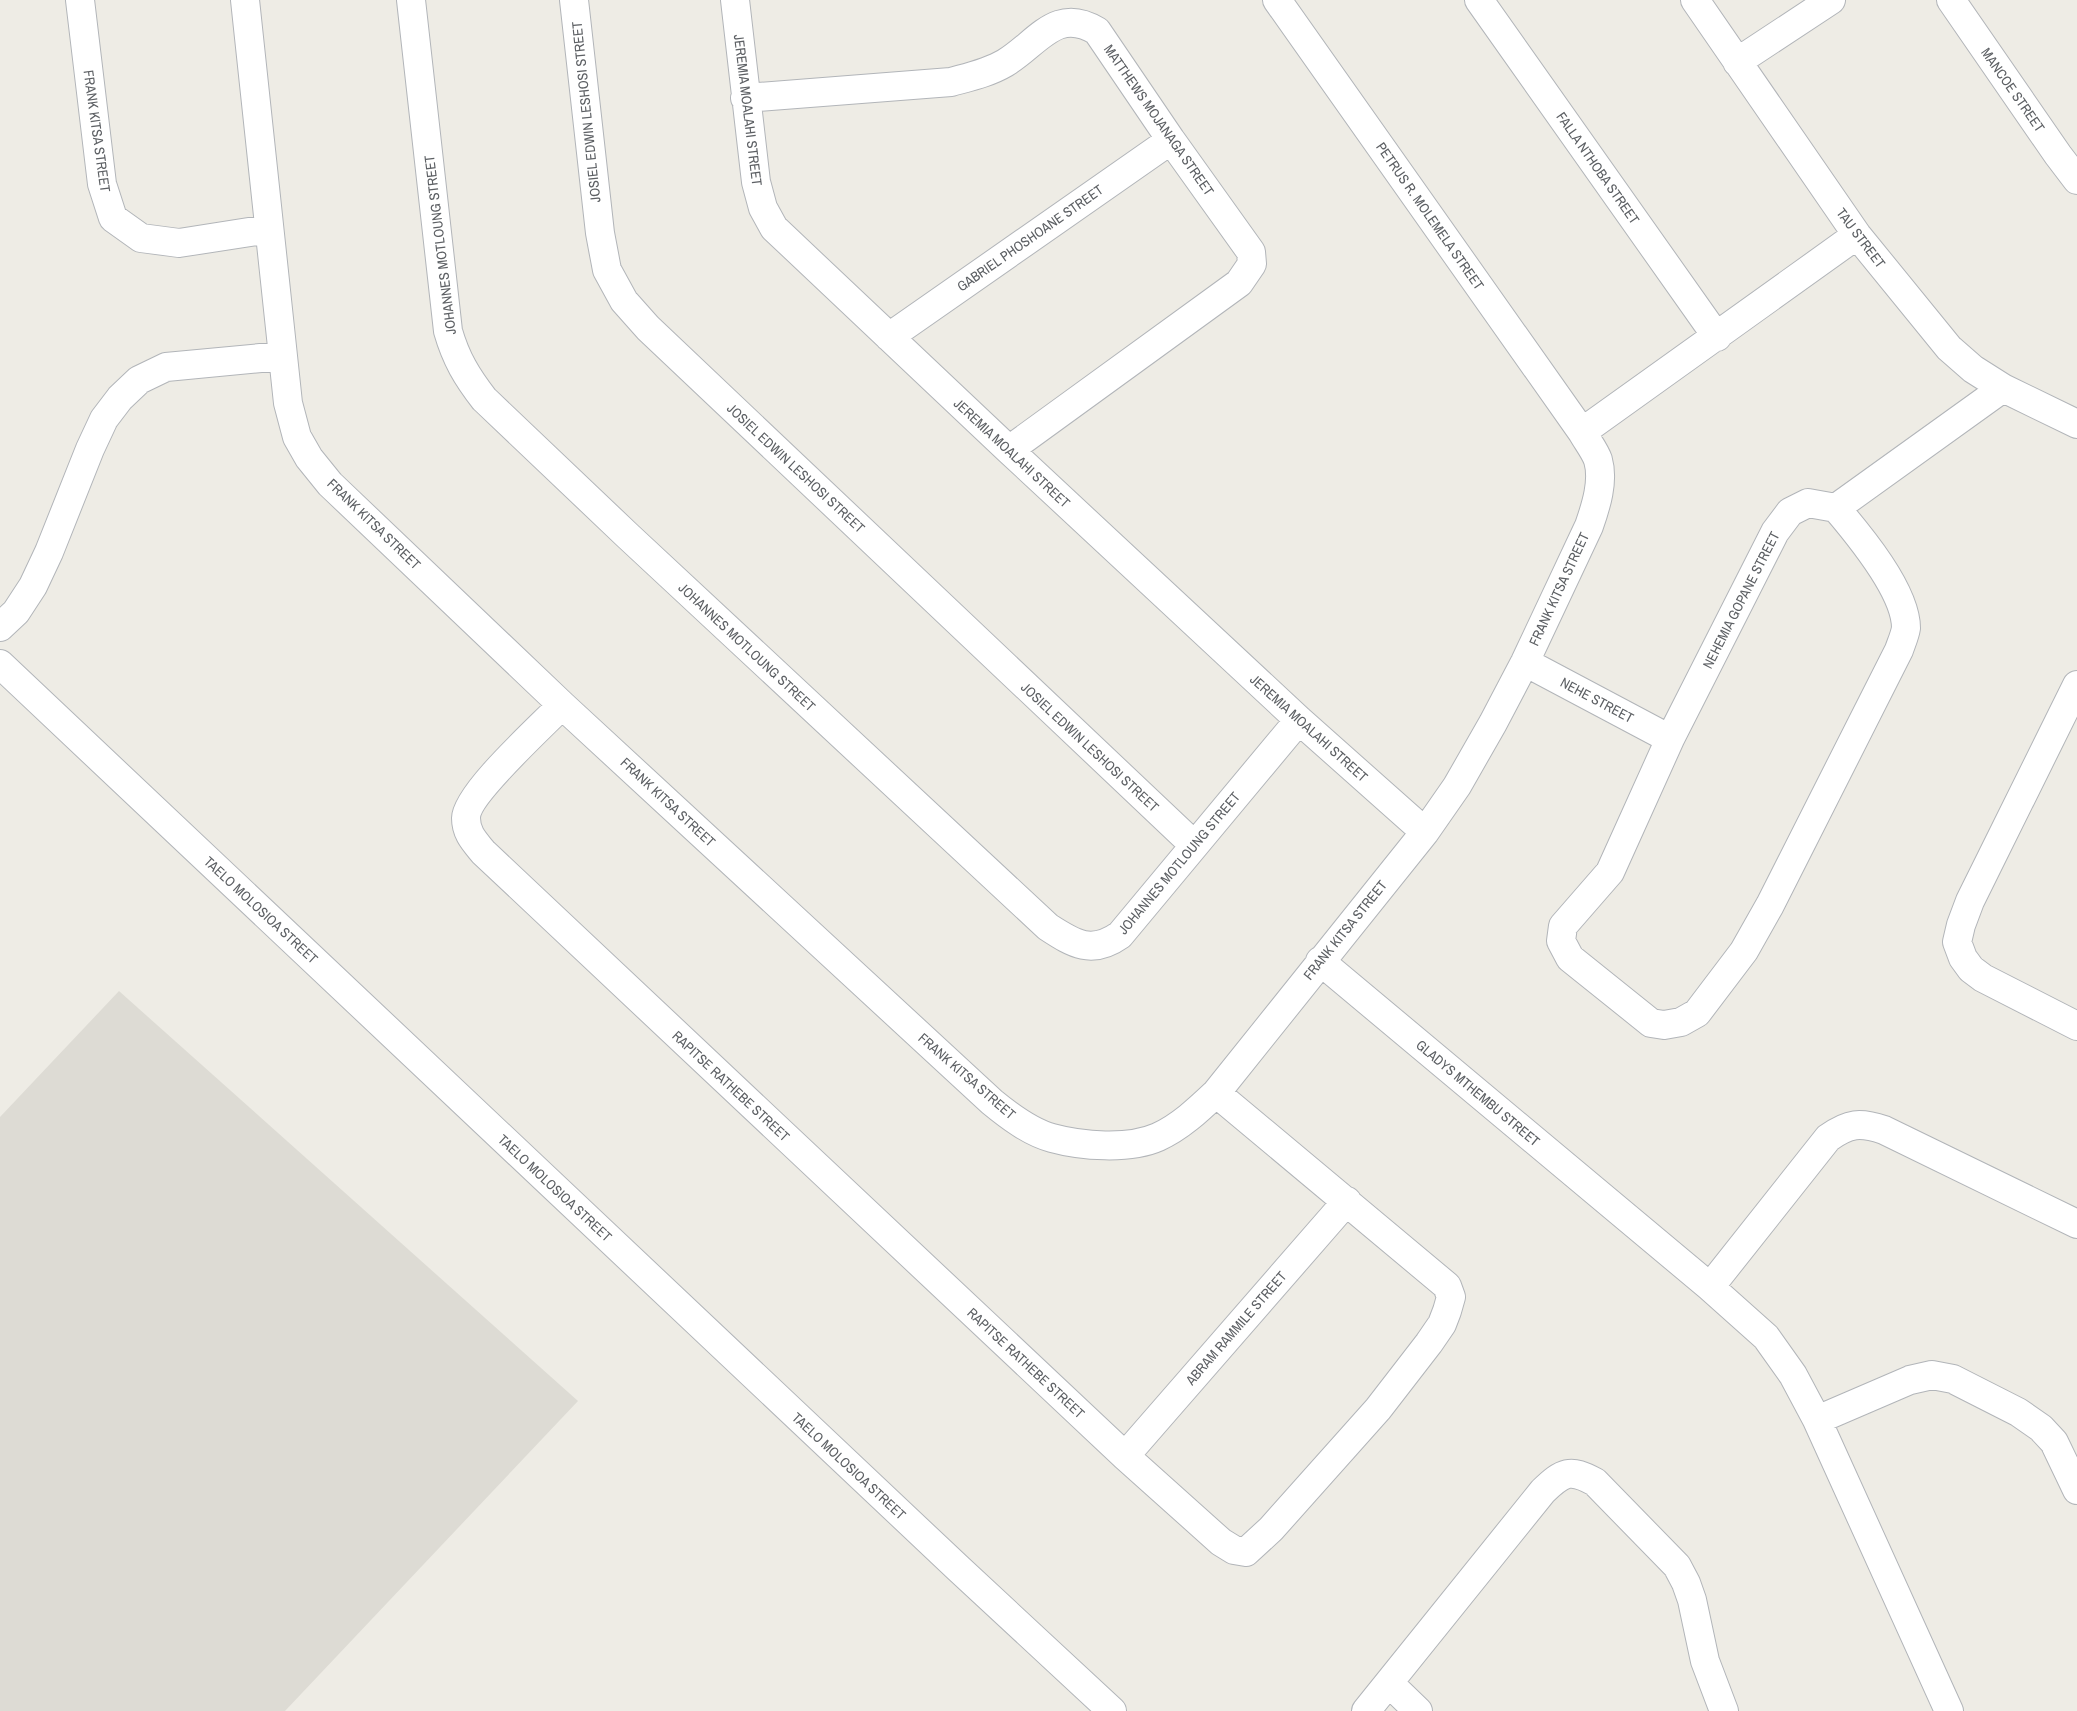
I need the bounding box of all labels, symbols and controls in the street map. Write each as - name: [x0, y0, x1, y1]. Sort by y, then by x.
- street label: JOSIEL EDWIN LESHOSI STREET: [568, 21, 604, 203]
- street label: JEREMIA MOALAHI STREET: [730, 33, 766, 187]
- street label: MATTHEWS MOJANAGA STREET: [1100, 41, 1218, 199]
- street label: MANCOE STREET: [1977, 44, 2049, 136]
- street label: FRANK KITSA STREET: [80, 69, 114, 193]
- street label: FALLA NTHOBA STREET: [1553, 108, 1643, 228]
- street label: PETRUS R. MOLEMELA STREET: [1372, 139, 1488, 293]
- street label: JOHANNES MOTLOUNG STREET: [420, 154, 460, 336]
- street label: GABRIEL PHOSHOANE STREET: [953, 181, 1107, 295]
- street label: TAU STREET: [1833, 204, 1889, 272]
- street label: JEREMIA MOALAHI STREET: [950, 394, 1074, 512]
- street label: JOSIEL EDWIN LESHOSI STREET: [723, 399, 869, 537]
- street label: FRANK KITSA STREET: [323, 475, 425, 573]
- street label: NEHEMIA GOPANE STREET: [1699, 528, 1783, 672]
- street label: FRANK KITSA STREET: [1525, 529, 1593, 649]
- street label: JOHANNES MOTLOUNG STREET: [675, 579, 819, 715]
- street label: JEREMIA MOALAHI STREET: [1246, 670, 1372, 786]
- street label: NEHE STREET: [1557, 673, 1637, 727]
- street label: JOSIEL EDWIN LESHOSI STREET: [1017, 678, 1163, 816]
- street label: FRANK KITSA STREET: [617, 753, 719, 851]
- street label: JOHANNES MOTLOUNG STREET: [1114, 788, 1244, 938]
- street label: TAELO MOLOSIOA STREET: [200, 853, 322, 967]
- street label: FRANK KITSA STREET: [1299, 876, 1391, 984]
- street label: RAPITSE RATHEBE STREET: [668, 1027, 794, 1145]
- street label: FRANK KITSA STREET: [915, 1029, 1019, 1123]
- street label: GLADYS MTHEMBU STREET: [1412, 1036, 1544, 1150]
- street label: TAELO MOLOSIOA STREET: [494, 1131, 616, 1245]
- street label: ABRAM RAMMILE STREET: [1181, 1267, 1290, 1389]
- street label: RAPITSE RATHEBE STREET: [963, 1304, 1089, 1422]
- street label: TAELO MOLOSIOA STREET: [788, 1409, 910, 1523]

